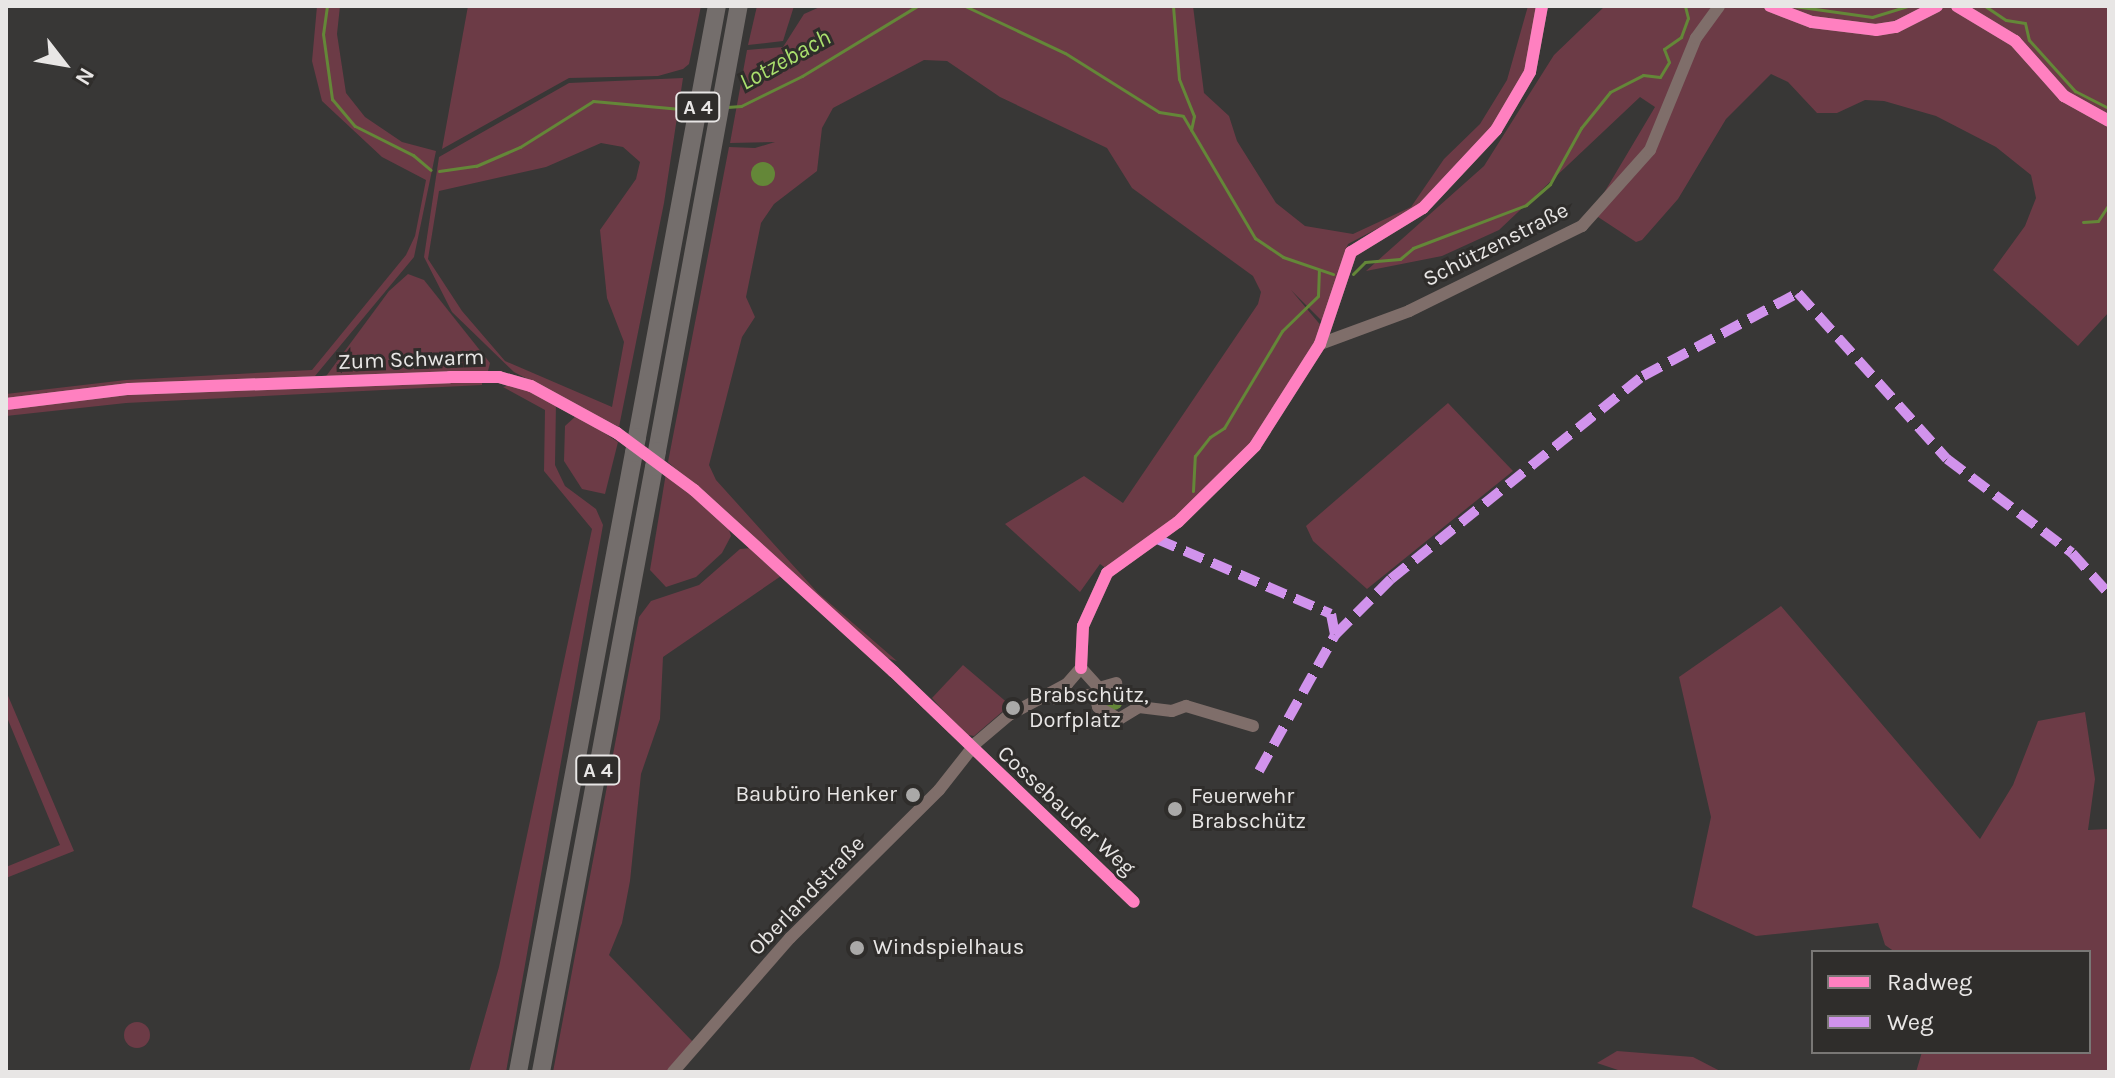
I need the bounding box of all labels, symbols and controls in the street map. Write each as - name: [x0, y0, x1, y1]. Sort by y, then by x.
- water label: Lotzebach: [734, 23, 836, 97]
- north arrow: [24, 24, 104, 104]
- text: N: [69, 63, 100, 90]
- road number: A 4: [674, 91, 722, 123]
- street label: Schützenstraße: [1419, 197, 1573, 293]
- street label: Zum Schwarm: [337, 344, 485, 376]
- place label: Brabschütz, Dorfplatz: [1029, 682, 1149, 734]
- marker: Brabschütz, Dorfplatz: [1004, 699, 1022, 717]
- street label: Cossebauder Weg: [992, 740, 1140, 882]
- road number: A 4: [574, 754, 622, 786]
- place label: Baubüro Henker: [735, 782, 897, 808]
- place label: Feuerwehr Brabschütz: [1191, 783, 1306, 834]
- marker: Baubüro Henker: [904, 786, 922, 804]
- marker: Feuerwehr Brabschütz: [1166, 800, 1184, 818]
- street label: Oberlandstraße: [743, 831, 871, 961]
- place label: Windspielhaus: [873, 935, 1024, 961]
- marker: Windspielhaus: [848, 939, 866, 957]
- legend: [1811, 950, 2091, 1054]
- text: Radweg: [1887, 968, 1972, 996]
- text: Weg: [1887, 1008, 1934, 1036]

